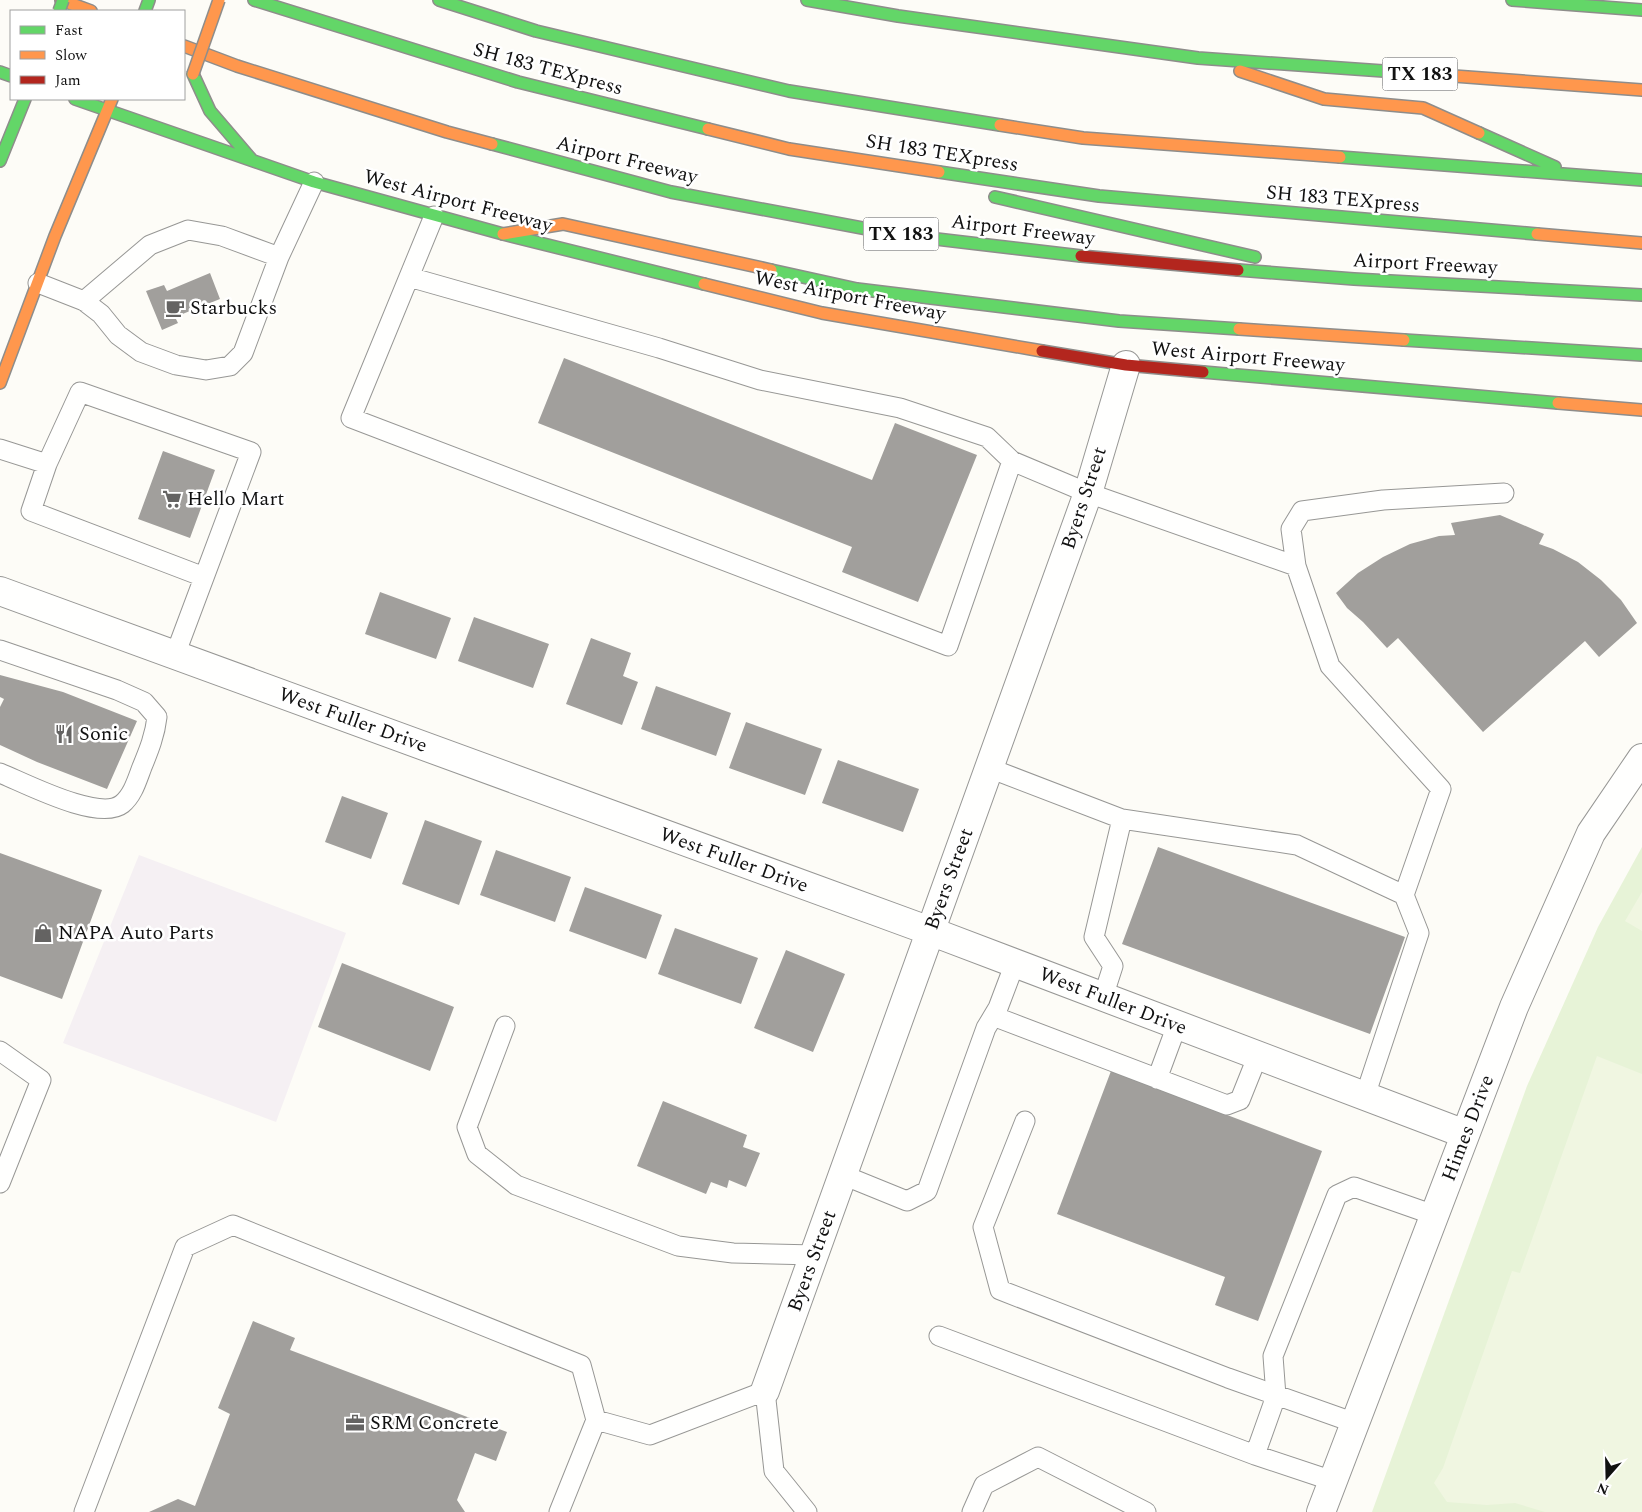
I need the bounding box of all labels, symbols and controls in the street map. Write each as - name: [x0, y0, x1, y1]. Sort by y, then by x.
- legend: [10, 10, 185, 100]
- text: Fast: [55, 19, 83, 42]
- street label: SH 183 TEXpress: [470, 35, 626, 103]
- text: Slow: [55, 44, 87, 67]
- road number: TX 183: [1382, 58, 1458, 90]
- text: Jam: [55, 69, 81, 92]
- street label: SH 183 TEXpress: [864, 126, 1020, 180]
- street label: Airport Freeway: [553, 128, 702, 192]
- street label: West Airport Freeway: [360, 161, 557, 241]
- street label: SH 183 TEXpress: [1265, 177, 1421, 221]
- street label: Airport Freeway: [949, 206, 1098, 254]
- road number: TX 183: [864, 218, 938, 250]
- street label: Airport Freeway: [1352, 245, 1499, 283]
- street label: West Airport Freeway: [752, 263, 950, 330]
- place label: Starbucks: [190, 293, 277, 323]
- cafe icon: Starbucks: [164, 297, 186, 319]
- street label: West Airport Freeway: [1150, 334, 1347, 381]
- street label: Byers Street: [1053, 443, 1115, 553]
- place label: Hello Mart: [187, 484, 284, 514]
- supermarket icon: Hello Mart: [161, 488, 183, 510]
- street label: West Fuller Drive: [275, 679, 431, 761]
- place label: Sonic: [79, 719, 128, 749]
- restaurant icon: Sonic: [53, 723, 75, 745]
- street label: West Fuller Drive: [656, 819, 812, 901]
- street label: Byers Street: [917, 824, 981, 934]
- place label: NAPA Auto Parts: [58, 918, 214, 948]
- shop icon: NAPA Auto Parts: [32, 922, 54, 944]
- street label: West Fuller Drive: [1035, 959, 1191, 1043]
- street label: Himes Drive: [1434, 1070, 1502, 1186]
- street label: Byers Street: [780, 1206, 844, 1316]
- place label: SRM Concrete: [370, 1408, 499, 1438]
- office icon: SRM Concrete: [344, 1412, 366, 1434]
- north arrow: [1582, 1452, 1632, 1502]
- text: N: [1594, 1477, 1612, 1501]

